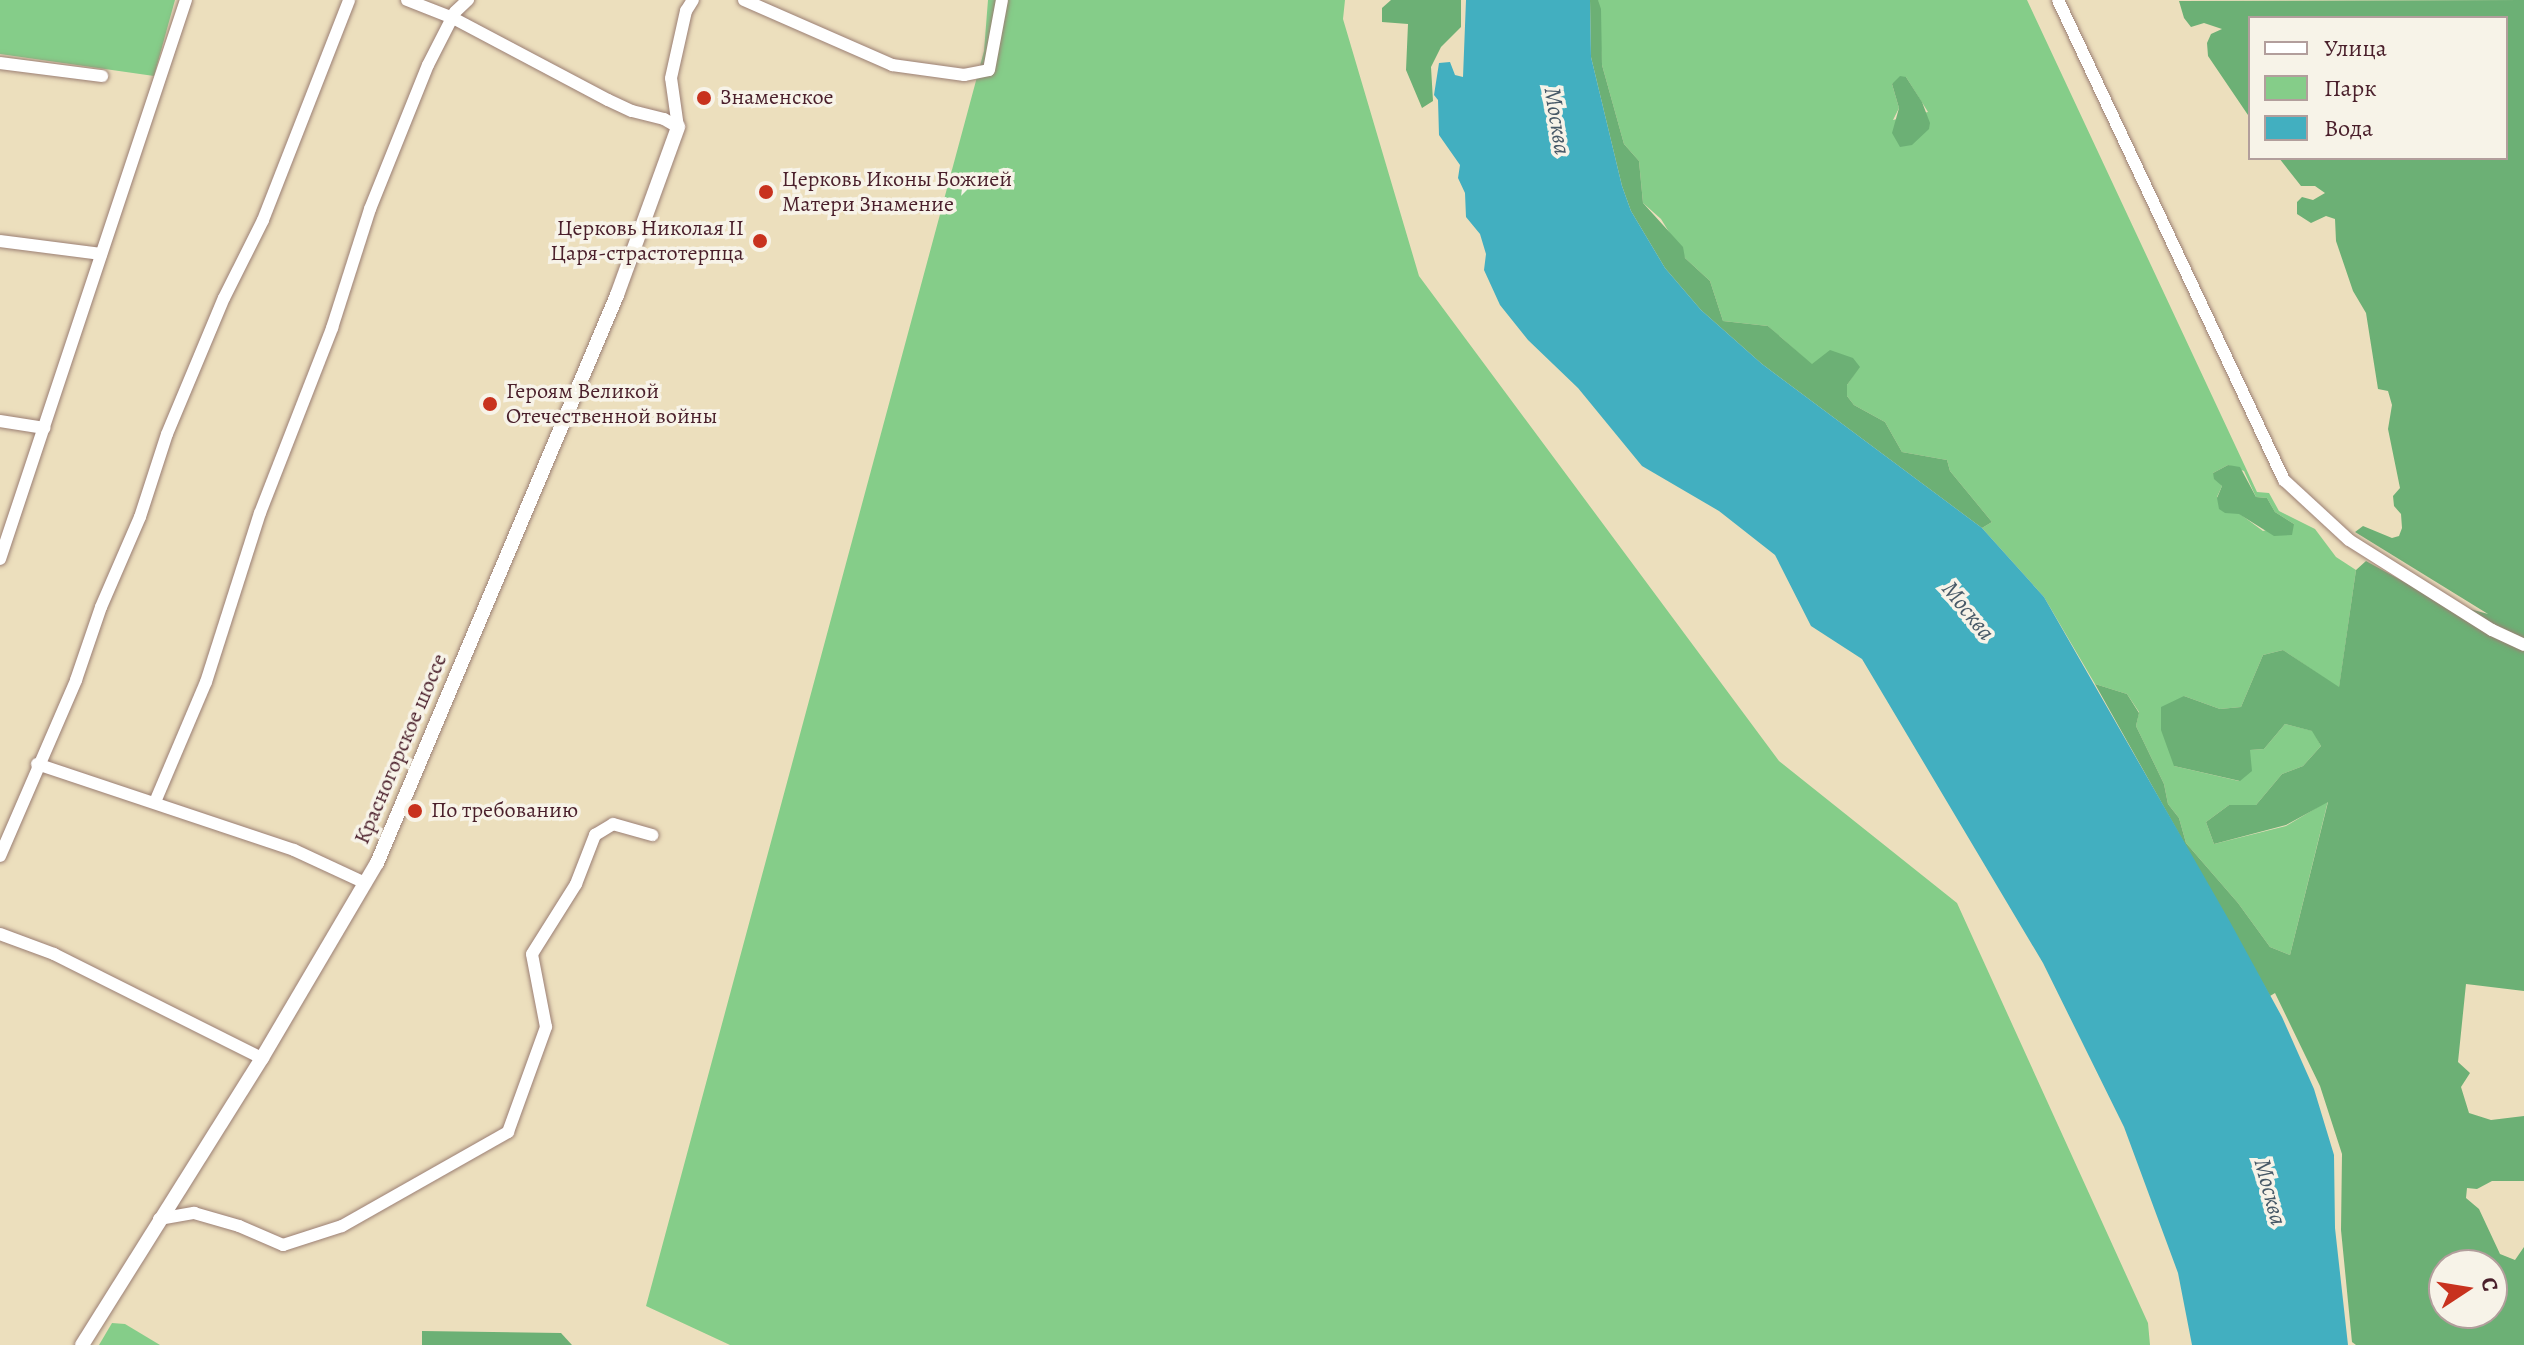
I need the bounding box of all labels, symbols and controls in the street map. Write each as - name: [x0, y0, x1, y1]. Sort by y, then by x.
- legend: [2248, 16, 2508, 160]
- text: Улица: [2324, 32, 2387, 64]
- text: Парк: [2324, 72, 2377, 104]
- place label: Знаменское: [720, 85, 834, 111]
- water label: Москва: [1537, 85, 1577, 157]
- marker: Знаменское: [695, 89, 713, 107]
- text: Вода: [2324, 112, 2373, 144]
- place label: Церковь Иконы Божией Матери Знамение: [782, 166, 1012, 218]
- marker: Церковь Иконы Божией Матери Знамение: [757, 183, 775, 201]
- place label: Церковь Николая II Царя-страстотерпца: [550, 215, 744, 266]
- marker: Церковь Николая II Царя-страстотерпца: [751, 232, 769, 250]
- place label: Героям Великой Отечественной войны: [506, 378, 717, 430]
- marker: Героям Великой Отечественной войны: [481, 395, 499, 413]
- water label: Москва: [1935, 575, 2001, 647]
- street label: Красногорское шоссе: [349, 650, 453, 848]
- place label: По требованию: [431, 798, 578, 824]
- marker: По требованию: [406, 802, 424, 820]
- water label: Москва: [2247, 1155, 2293, 1229]
- north arrow: [2428, 1249, 2508, 1329]
- text: С: [2473, 1275, 2506, 1294]

